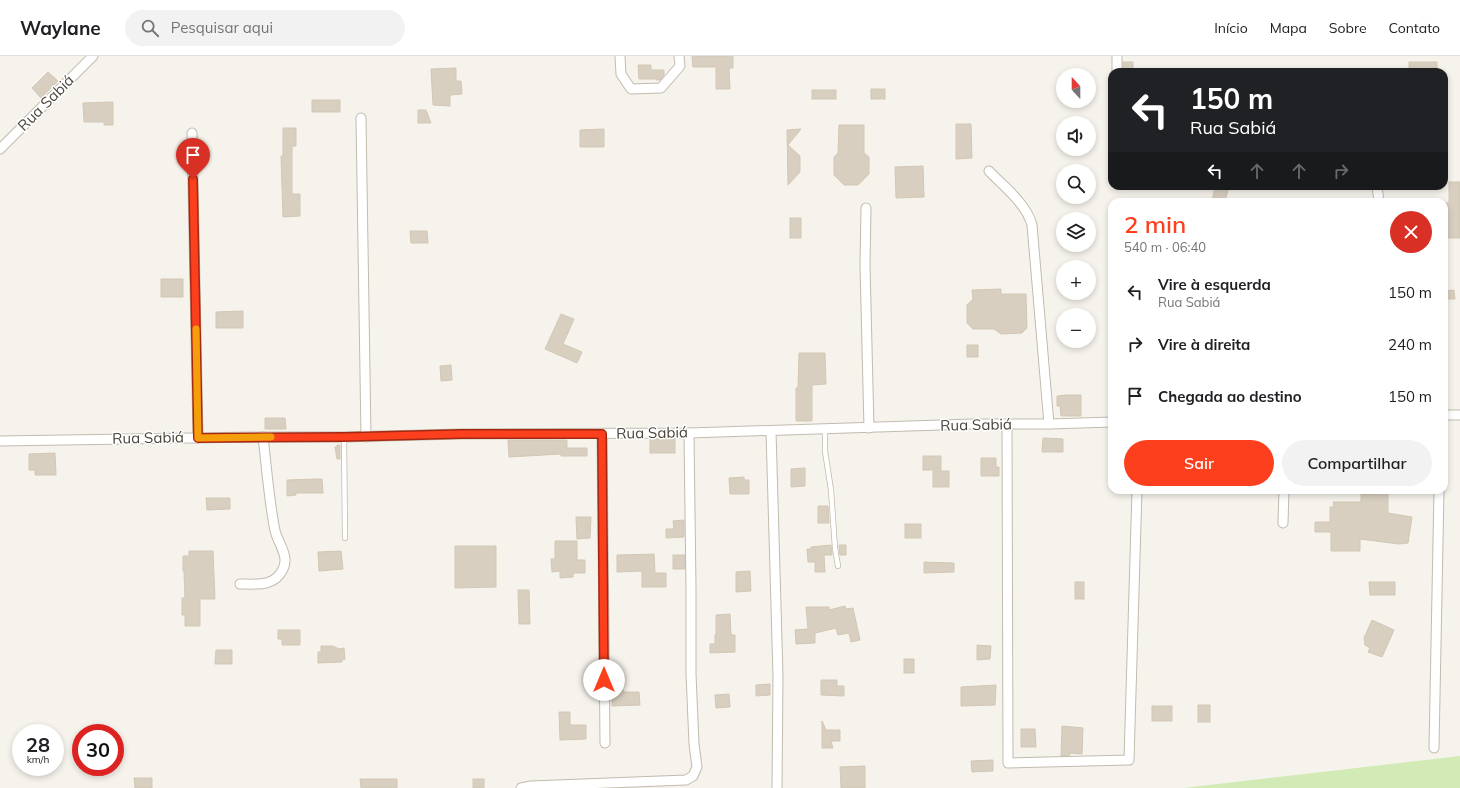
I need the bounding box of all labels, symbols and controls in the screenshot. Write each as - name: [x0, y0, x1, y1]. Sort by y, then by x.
- search box: [125, 10, 405, 46]
- text: Waylane: [20, 16, 101, 40]
- icon: search: [139, 17, 161, 39]
- text: Pesquisar aqui: [171, 18, 273, 37]
- text: Início: [1214, 19, 1248, 37]
- text: Mapa: [1270, 19, 1307, 37]
- text: Sobre: [1329, 19, 1367, 37]
- text: Contato: [1389, 19, 1440, 37]
- north arrow: [1056, 68, 1096, 108]
- map controls: [1056, 68, 1096, 348]
- street label: Rua Sabiá: [14, 71, 78, 135]
- text: 150 m: [1190, 81, 1273, 116]
- icon: left: [1124, 84, 1176, 136]
- button: sound: [1056, 116, 1096, 156]
- text: Rua Sabiá: [1190, 116, 1276, 139]
- pin: [176, 138, 210, 179]
- icon: arrive: [182, 144, 204, 166]
- icon: left: [1204, 160, 1226, 182]
- icon: ahead: [1246, 160, 1268, 182]
- icon: ahead: [1288, 160, 1310, 182]
- icon: right: [1330, 160, 1352, 182]
- button: search: [1056, 164, 1096, 204]
- text: 2 min: [1124, 209, 1186, 239]
- button: close: [1390, 211, 1432, 253]
- button: layers: [1056, 212, 1096, 252]
- text: 540 m · 06:40: [1124, 239, 1206, 255]
- button: +: [1056, 260, 1096, 300]
- text: Vire à esquerda: [1158, 275, 1271, 294]
- icon: left: [1124, 281, 1146, 303]
- text: 150 m: [1388, 283, 1432, 302]
- text: Rua Sabiá: [1158, 294, 1220, 310]
- button: −: [1056, 308, 1096, 348]
- icon: right: [1124, 333, 1146, 355]
- text: Vire à direita: [1158, 335, 1250, 354]
- text: 240 m: [1388, 335, 1432, 354]
- icon: arrive: [1124, 385, 1146, 407]
- text: Chegada ao destino: [1158, 387, 1302, 406]
- text: 150 m: [1388, 387, 1432, 406]
- street label: Rua Sabiá: [940, 414, 1012, 435]
- street label: Rua Sabiá: [616, 422, 688, 443]
- street label: Rua Sabiá: [112, 427, 184, 448]
- button: Sair: [1124, 440, 1274, 486]
- button: Compartilhar: [1282, 440, 1432, 486]
- position arrow: [583, 659, 625, 701]
- speed limit sign: 30: [72, 724, 124, 776]
- text: 28: [26, 732, 50, 757]
- text: km/h: [27, 753, 49, 766]

